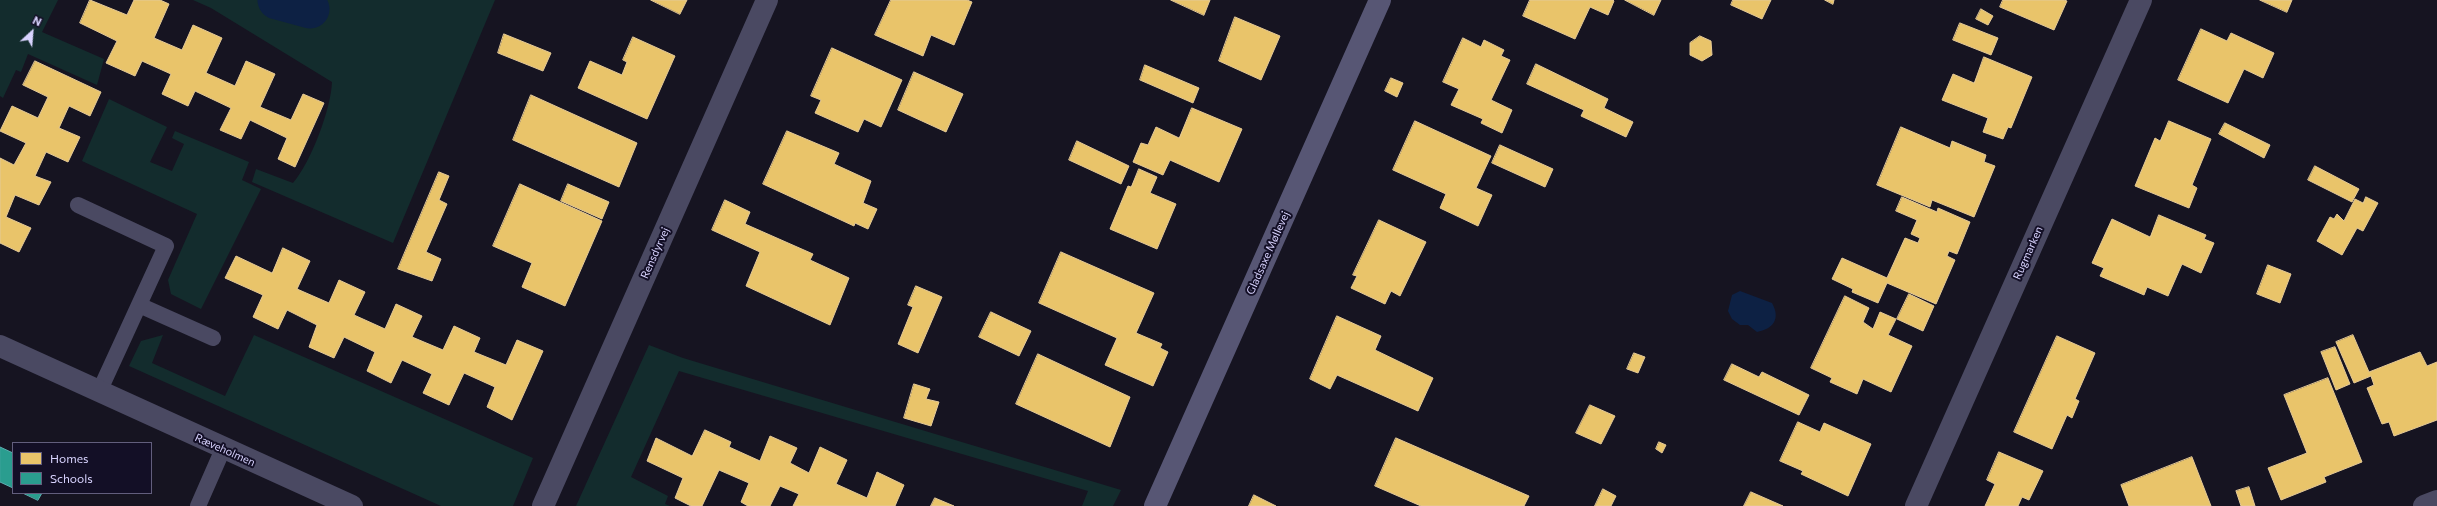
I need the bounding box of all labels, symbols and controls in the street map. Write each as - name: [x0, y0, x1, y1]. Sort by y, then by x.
- north arrow: [12, 12, 52, 52]
- text: N: [31, 13, 44, 28]
- street label: Gladsaxe Møllevej: [1244, 209, 1292, 297]
- street label: Rugmarken: [2010, 224, 2046, 282]
- street label: Rensdyrvej: [638, 225, 672, 281]
- street label: Ræveholmen: [193, 431, 257, 469]
- legend: [12, 442, 152, 494]
- text: Homes: [50, 451, 88, 465]
- text: Schools: [50, 471, 93, 485]

